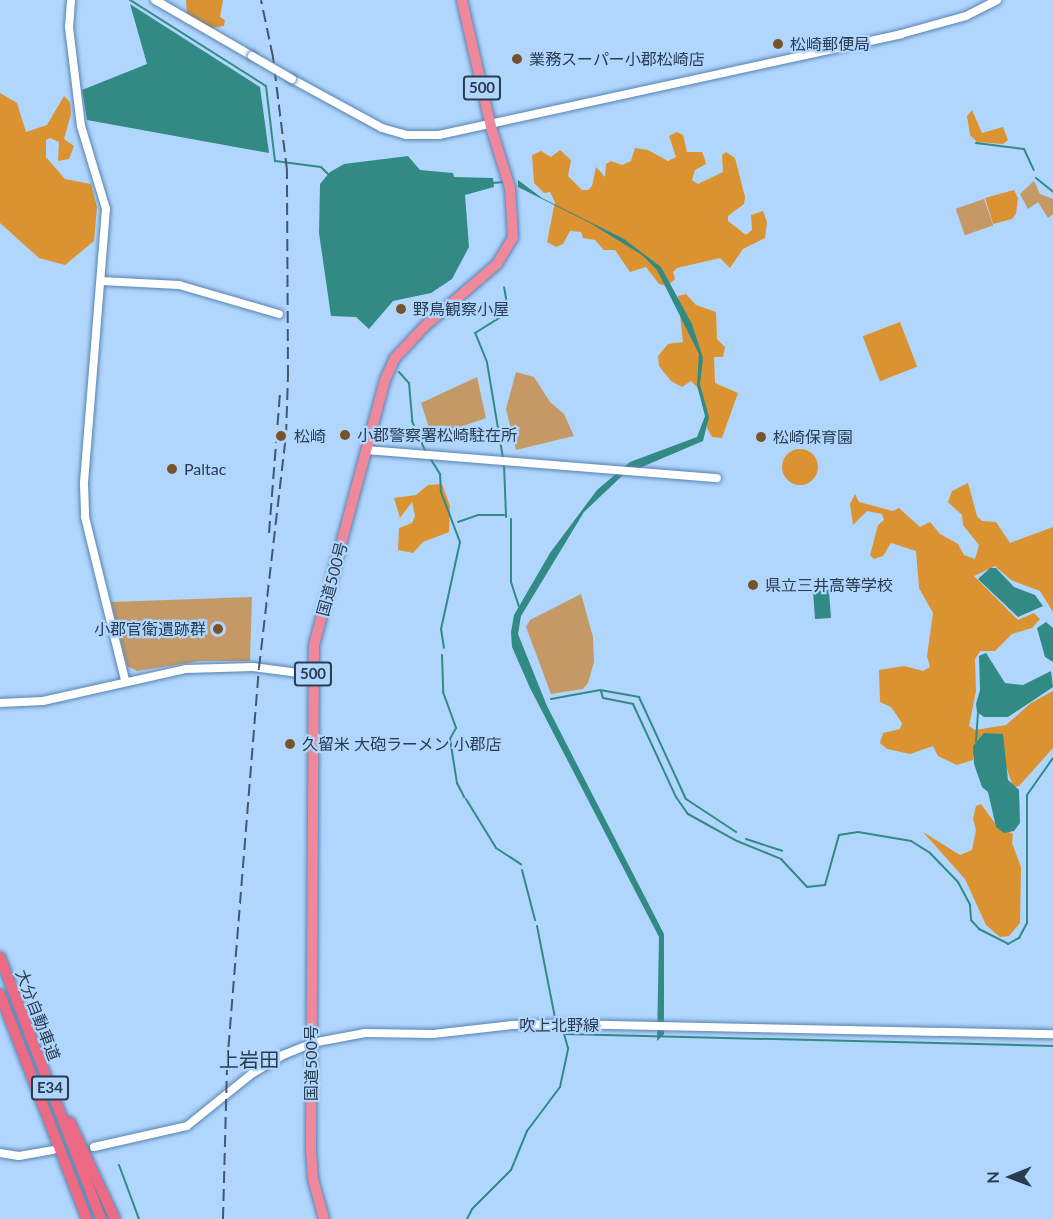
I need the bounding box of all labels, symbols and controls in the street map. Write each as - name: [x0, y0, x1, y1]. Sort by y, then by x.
- place label: 松崎郵便局: [790, 34, 870, 54]
- marker: 松崎郵便局: [771, 37, 785, 51]
- place label: 業務スーパー小郡松崎店: [529, 49, 705, 69]
- marker: 業務スーパー小郡松崎店: [510, 52, 524, 66]
- road number: 500: [462, 76, 502, 100]
- place label: 野鳥観察小屋: [413, 299, 509, 319]
- marker: 野鳥観察小屋: [394, 302, 408, 316]
- place label: 小郡警察署松崎駐在所: [357, 425, 517, 445]
- place label: 松崎: [294, 426, 326, 446]
- marker: 松崎: [272, 427, 290, 445]
- place label: 松崎保育園: [773, 427, 853, 447]
- marker: 小郡警察署松崎駐在所: [338, 428, 352, 442]
- marker: 松崎保育園: [754, 430, 768, 444]
- place label: Paltac: [184, 459, 226, 479]
- marker: Paltac: [165, 462, 179, 476]
- street label: 国道500号: [313, 540, 351, 618]
- place label: 県立三井高等学校: [765, 575, 893, 595]
- marker: 県立三井高等学校: [746, 578, 760, 592]
- place label: 小郡官衛遺跡群: [94, 619, 206, 639]
- marker: 小郡官衛遺跡群: [211, 622, 225, 636]
- road number: 500: [294, 662, 332, 686]
- place label: 久留米 大砲ラーメン 小郡店: [302, 734, 502, 754]
- marker: 久留米 大砲ラーメン 小郡店: [283, 737, 297, 751]
- street label: 大分自動車道: [12, 967, 64, 1063]
- street label: 吹上北野線: [519, 1015, 599, 1035]
- street label: 国道500号: [301, 1025, 321, 1101]
- district label: 上岩田: [219, 1047, 279, 1071]
- road number: E34: [31, 1076, 70, 1100]
- north arrow: [981, 1147, 1041, 1207]
- text: N: [983, 1171, 1002, 1184]

